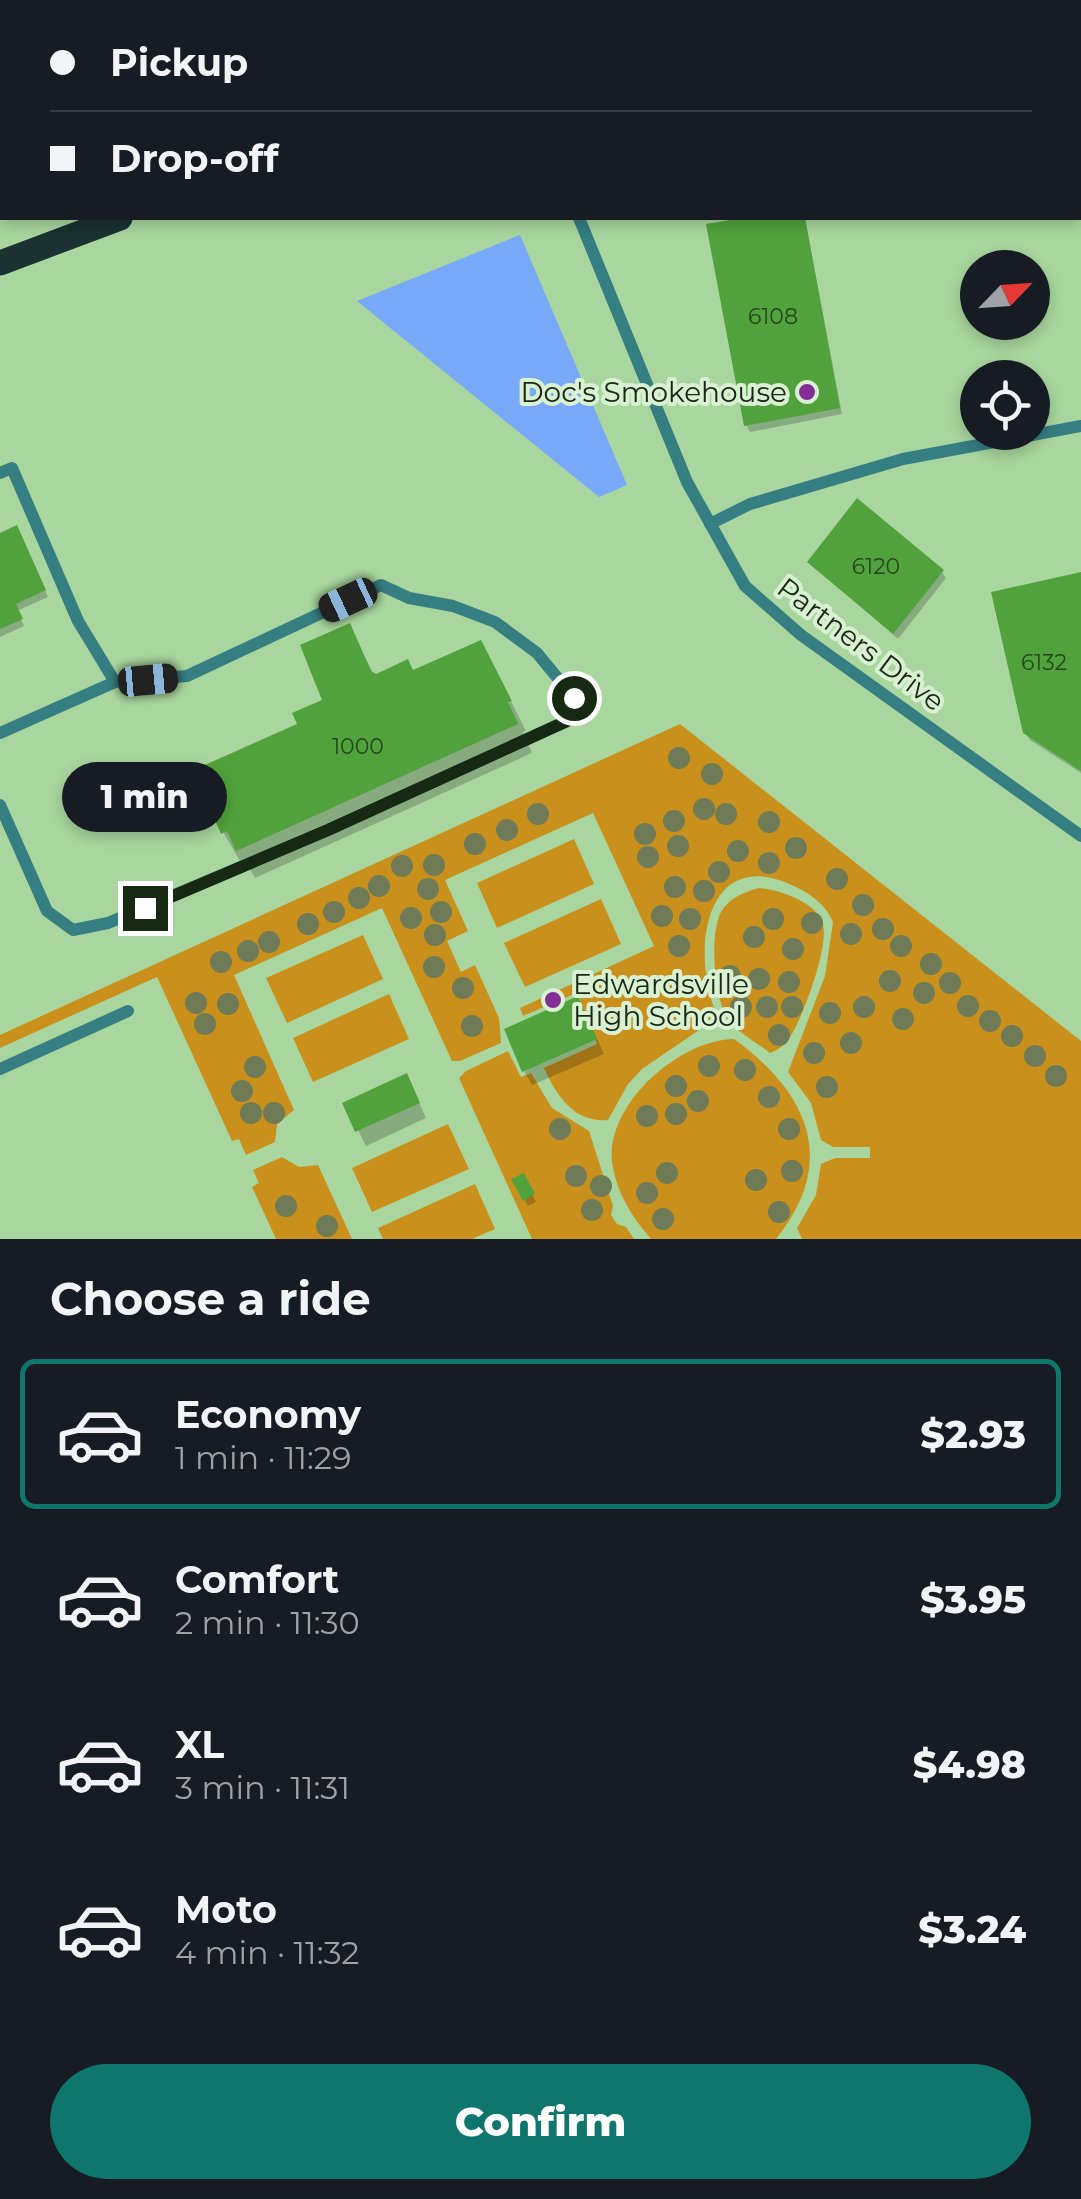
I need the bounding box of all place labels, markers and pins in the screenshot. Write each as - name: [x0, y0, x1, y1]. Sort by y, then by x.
- place label: Doc's Smokehouse: [520, 375, 787, 409]
- marker: Doc's Smokehouse: [796, 381, 818, 403]
- place label: Edwardsville High School: [573, 967, 749, 1033]
- marker: Edwardsville High School: [542, 989, 564, 1011]

